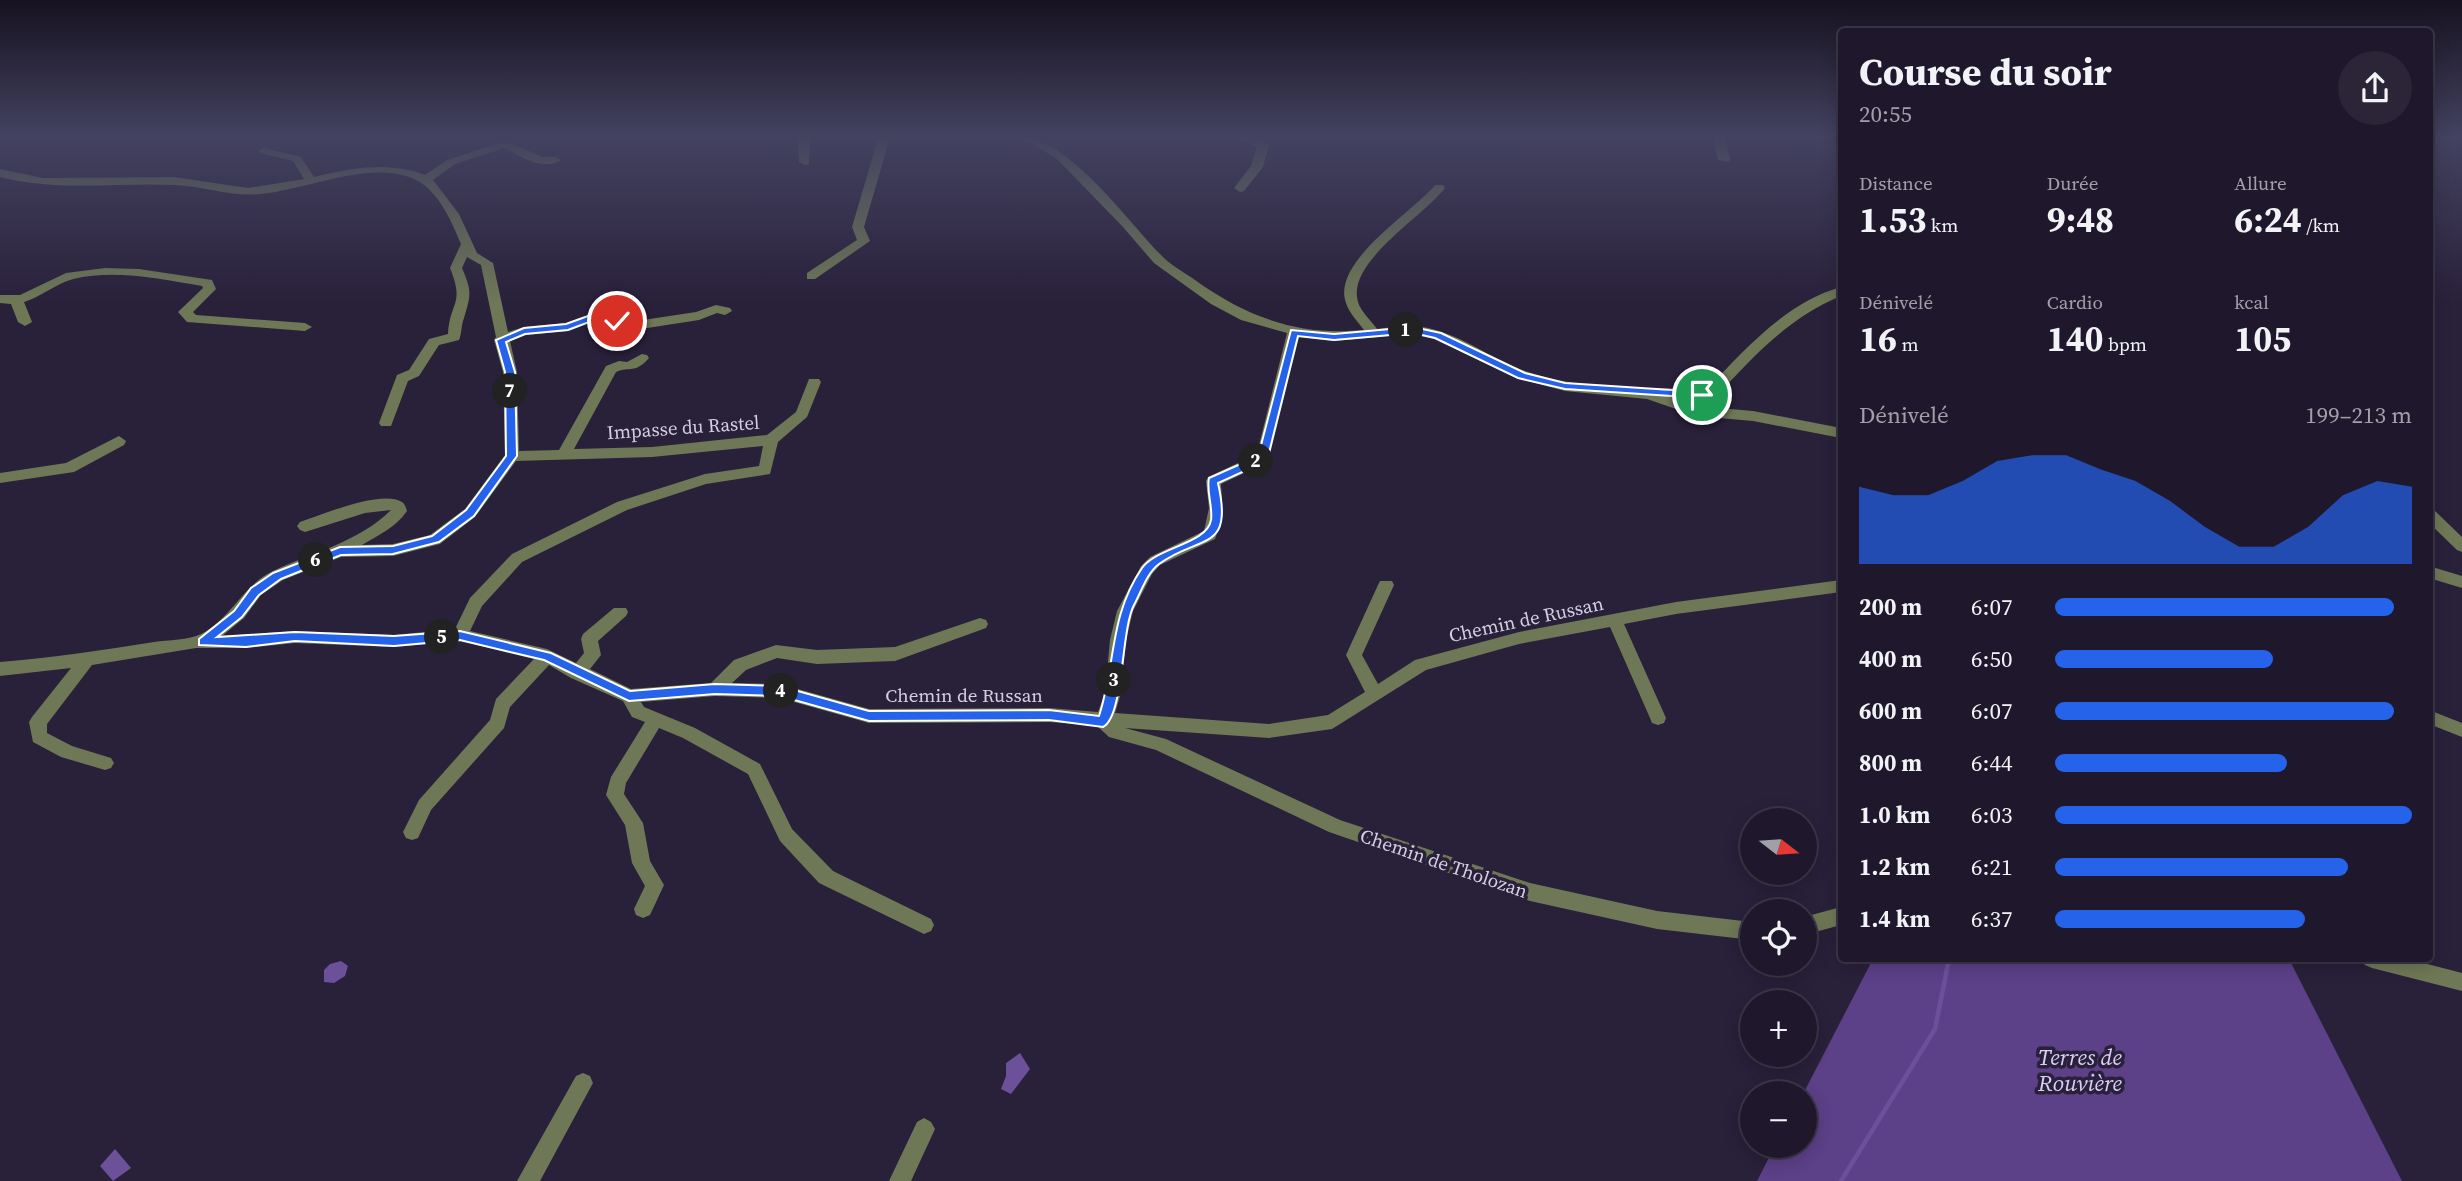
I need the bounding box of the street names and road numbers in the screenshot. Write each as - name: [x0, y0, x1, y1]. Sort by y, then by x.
- street label: Impasse du Rastel: [606, 409, 761, 445]
- street label: Chemin de Russan: [1446, 590, 1606, 648]
- street label: Chemin de Russan: [885, 682, 1043, 708]
- street label: Chemin de Tholozan: [1357, 822, 1531, 904]

